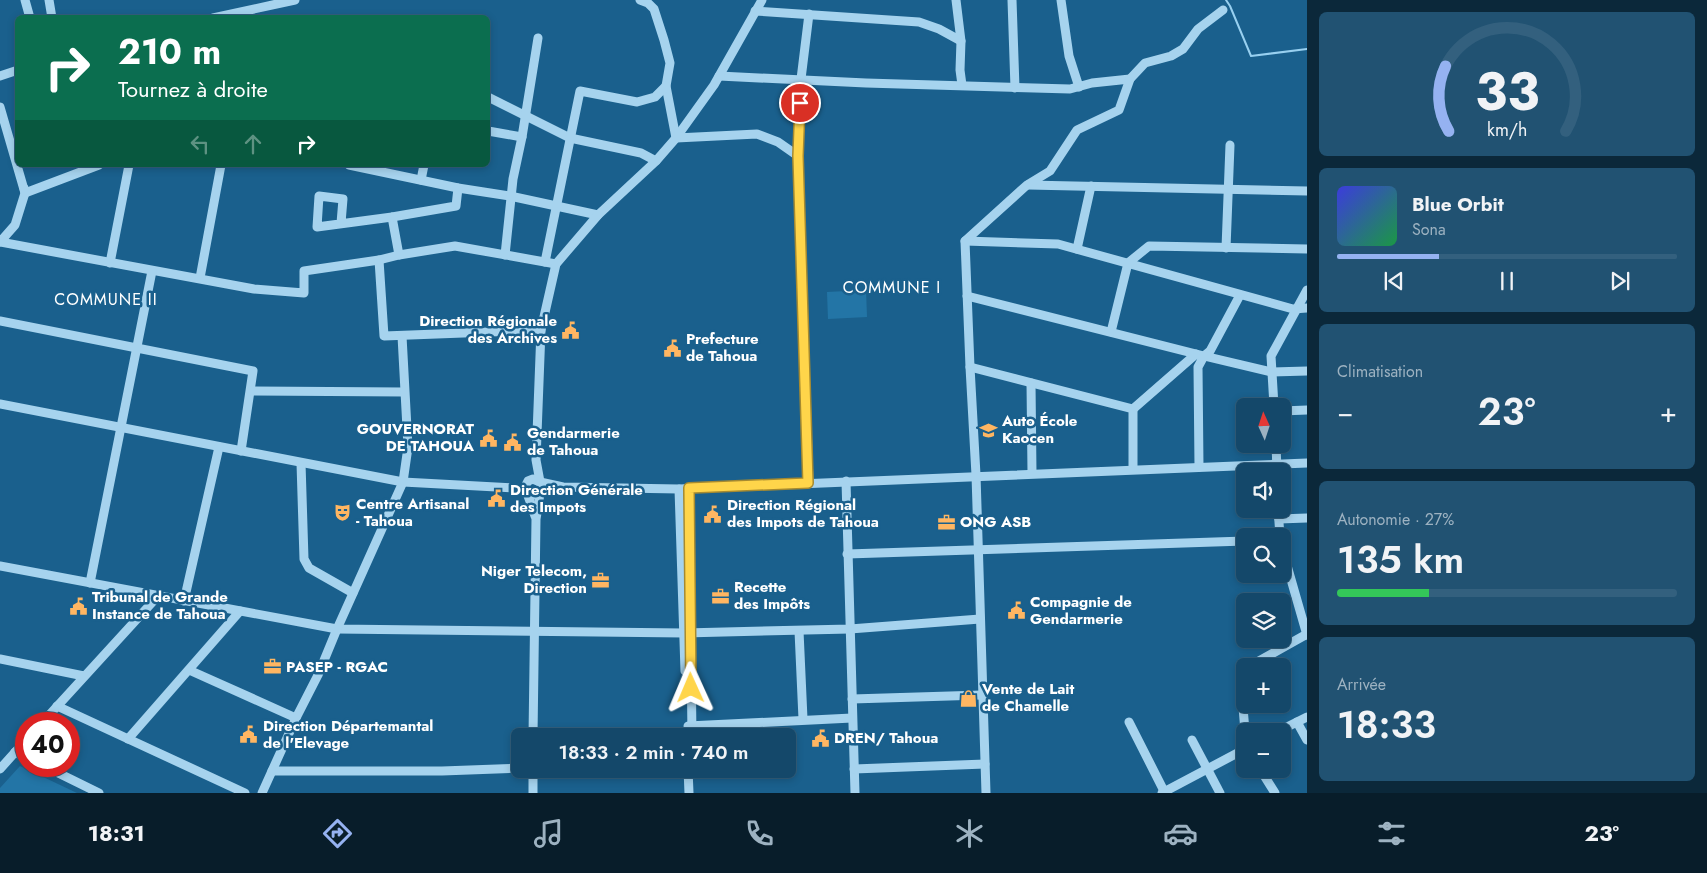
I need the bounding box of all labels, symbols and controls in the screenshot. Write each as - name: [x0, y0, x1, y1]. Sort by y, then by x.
- text: 210 m: [118, 27, 221, 77]
- icon: right: [35, 35, 100, 100]
- text: 33: [1475, 54, 1539, 130]
- text: Tournez à droite: [118, 73, 268, 105]
- pin: [779, 82, 821, 124]
- icon: arrive: [786, 89, 814, 117]
- text: km/h: [1487, 117, 1527, 143]
- icon: left: [186, 130, 214, 158]
- icon: ahead: [239, 130, 267, 158]
- icon: right: [292, 130, 320, 158]
- text: Blue Orbit: [1412, 191, 1504, 218]
- text: Sona: [1412, 218, 1446, 241]
- icon: previous: [1380, 267, 1408, 295]
- icon: pause: [1493, 267, 1521, 295]
- icon: next: [1606, 267, 1634, 295]
- district label: COMMUNE I: [843, 276, 941, 299]
- district label: COMMUNE II: [54, 288, 158, 311]
- place label: Direction Régionale des Archives: [419, 310, 557, 349]
- public building icon: Direction Régionale des Archives: [561, 320, 581, 340]
- place label: Prefecture de Tahoua: [686, 328, 759, 367]
- public building icon: Prefecture de Tahoua: [662, 338, 682, 358]
- text: Climatisation: [1337, 360, 1423, 383]
- text: 23°: [1478, 384, 1535, 439]
- text: −: [1337, 392, 1354, 433]
- text: +: [1660, 392, 1677, 433]
- north arrow: [1236, 398, 1291, 452]
- map controls: [1236, 398, 1291, 778]
- place label: Auto École Kaocen: [1001, 410, 1078, 449]
- place label: GOUVERNORAT DE TAHOUA: [357, 418, 475, 457]
- school or university icon: Auto École Kaocen: [978, 420, 998, 440]
- place label: Gendarmerie de Tahoua: [527, 422, 620, 461]
- public building icon: GOUVERNORAT DE TAHOUA: [478, 428, 498, 448]
- public building icon: Gendarmerie de Tahoua: [503, 432, 523, 452]
- button: sound: [1236, 463, 1291, 518]
- place label: Direction Générale des Impots: [510, 479, 643, 518]
- public building icon: Direction Générale des Impots: [486, 489, 506, 509]
- place label: Centre Artisanal - Tahoua: [356, 493, 469, 532]
- place label: Direction Régional des Impots de Tahoua: [727, 494, 879, 533]
- theatre icon: Centre Artisanal - Tahoua: [332, 503, 352, 523]
- public building icon: Direction Régional des Impots de Tahoua: [703, 504, 723, 524]
- text: Autonomie · 27%: [1337, 508, 1454, 531]
- place label: ONG ASB: [960, 511, 1031, 533]
- office icon: ONG ASB: [936, 512, 956, 532]
- button: search: [1236, 528, 1291, 583]
- text: 135 km: [1337, 532, 1464, 587]
- place label: Niger Telecom, Direction: [481, 560, 587, 599]
- office icon: Niger Telecom, Direction: [591, 570, 611, 590]
- place label: Recette des Impôts: [734, 576, 810, 615]
- place label: Tribunal de Grande Instance de Tahoua: [92, 586, 228, 625]
- office icon: Recette des Impôts: [710, 586, 730, 606]
- place label: Compagnie de Gendarmerie: [1030, 591, 1132, 630]
- button: layers: [1236, 593, 1291, 648]
- public building icon: Tribunal de Grande Instance de Tahoua: [68, 596, 88, 616]
- public building icon: Compagnie de Gendarmerie: [1006, 601, 1026, 621]
- place label: PASEP - RGAC: [286, 656, 388, 678]
- office icon: PASEP - RGAC: [262, 657, 282, 677]
- button: +: [1236, 658, 1291, 713]
- position arrow: [664, 661, 716, 713]
- text: Arrivée: [1337, 673, 1386, 696]
- place label: Vente de Lait de Chamelle: [981, 678, 1074, 717]
- shop icon: Vente de Lait de Chamelle: [958, 688, 978, 708]
- text: 18:33: [1337, 697, 1436, 752]
- speed limit sign: 40: [15, 712, 80, 777]
- place label: Direction Départemantal de l'Elevage: [263, 715, 433, 754]
- button: −: [1236, 723, 1291, 778]
- public building icon: Direction Départemantal de l'Elevage: [239, 725, 259, 745]
- place label: DREN/ Tahoua: [834, 727, 938, 749]
- public building icon: DREN/ Tahoua: [810, 728, 830, 748]
- text: 18:33 · 2 min · 740 m: [559, 739, 748, 766]
- icon: directions: [320, 816, 355, 851]
- icon: music: [531, 816, 566, 851]
- icon: phone: [742, 816, 777, 851]
- icon: climate: [952, 816, 987, 851]
- icon: car: [1163, 816, 1198, 851]
- icon: filters: [1374, 816, 1409, 851]
- text: 18:31: [88, 817, 145, 849]
- text: 23°: [1584, 817, 1619, 849]

